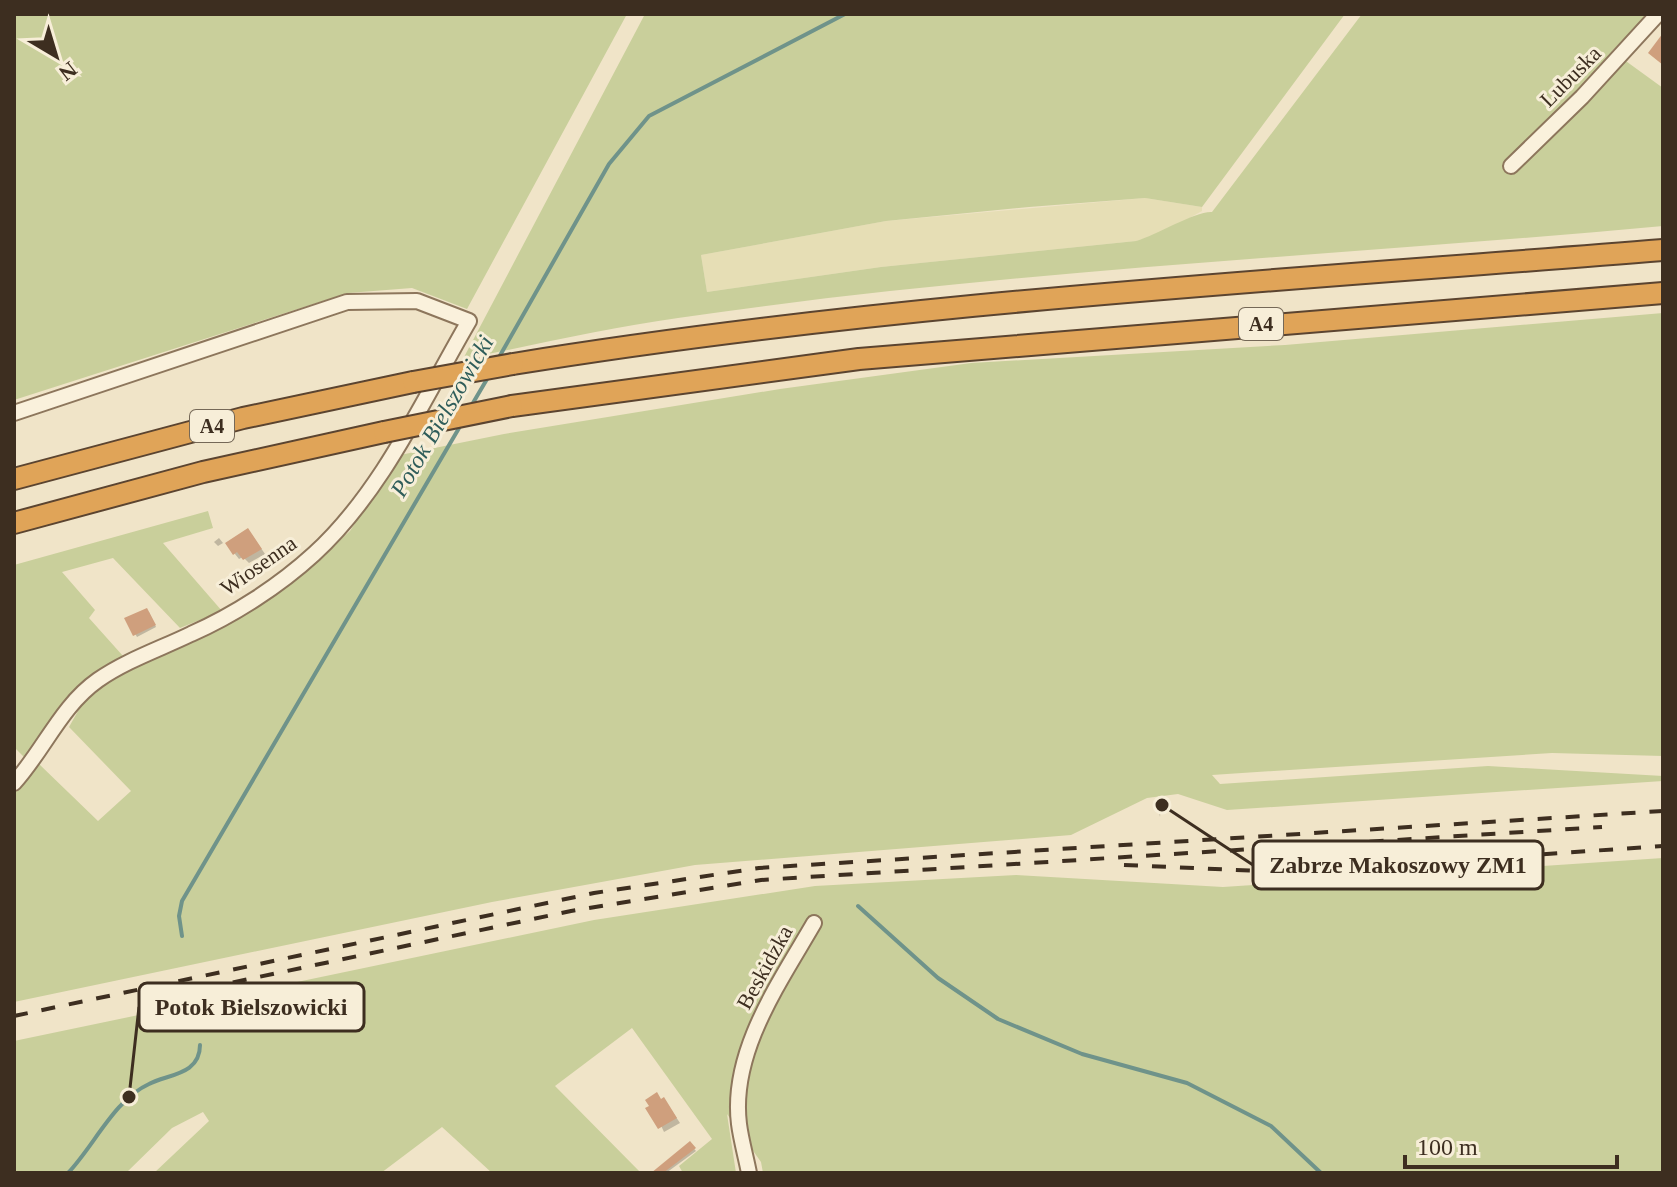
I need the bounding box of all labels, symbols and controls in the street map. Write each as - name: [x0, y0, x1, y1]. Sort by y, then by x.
- north arrow: [16, 16, 96, 96]
- street label: Lubuska: [1535, 41, 1606, 112]
- text: N: [54, 57, 82, 86]
- road number: A4: [1239, 308, 1283, 340]
- water label: Potok Bielszowicki: [385, 331, 499, 502]
- road number: A4: [190, 410, 234, 442]
- street label: Wiosenna: [215, 530, 301, 601]
- callout: Zabrze Makoszowy ZM1: [1253, 841, 1543, 889]
- text: Zabrze Makoszowy ZM1: [1269, 852, 1527, 878]
- street label: Beskidzka: [731, 921, 798, 1013]
- callout: Potok Bielszowicki: [139, 983, 364, 1031]
- text: Potok Bielszowicki: [155, 994, 348, 1020]
- scale bar: [1405, 1119, 1617, 1169]
- text: 100 m: [1417, 1134, 1478, 1160]

